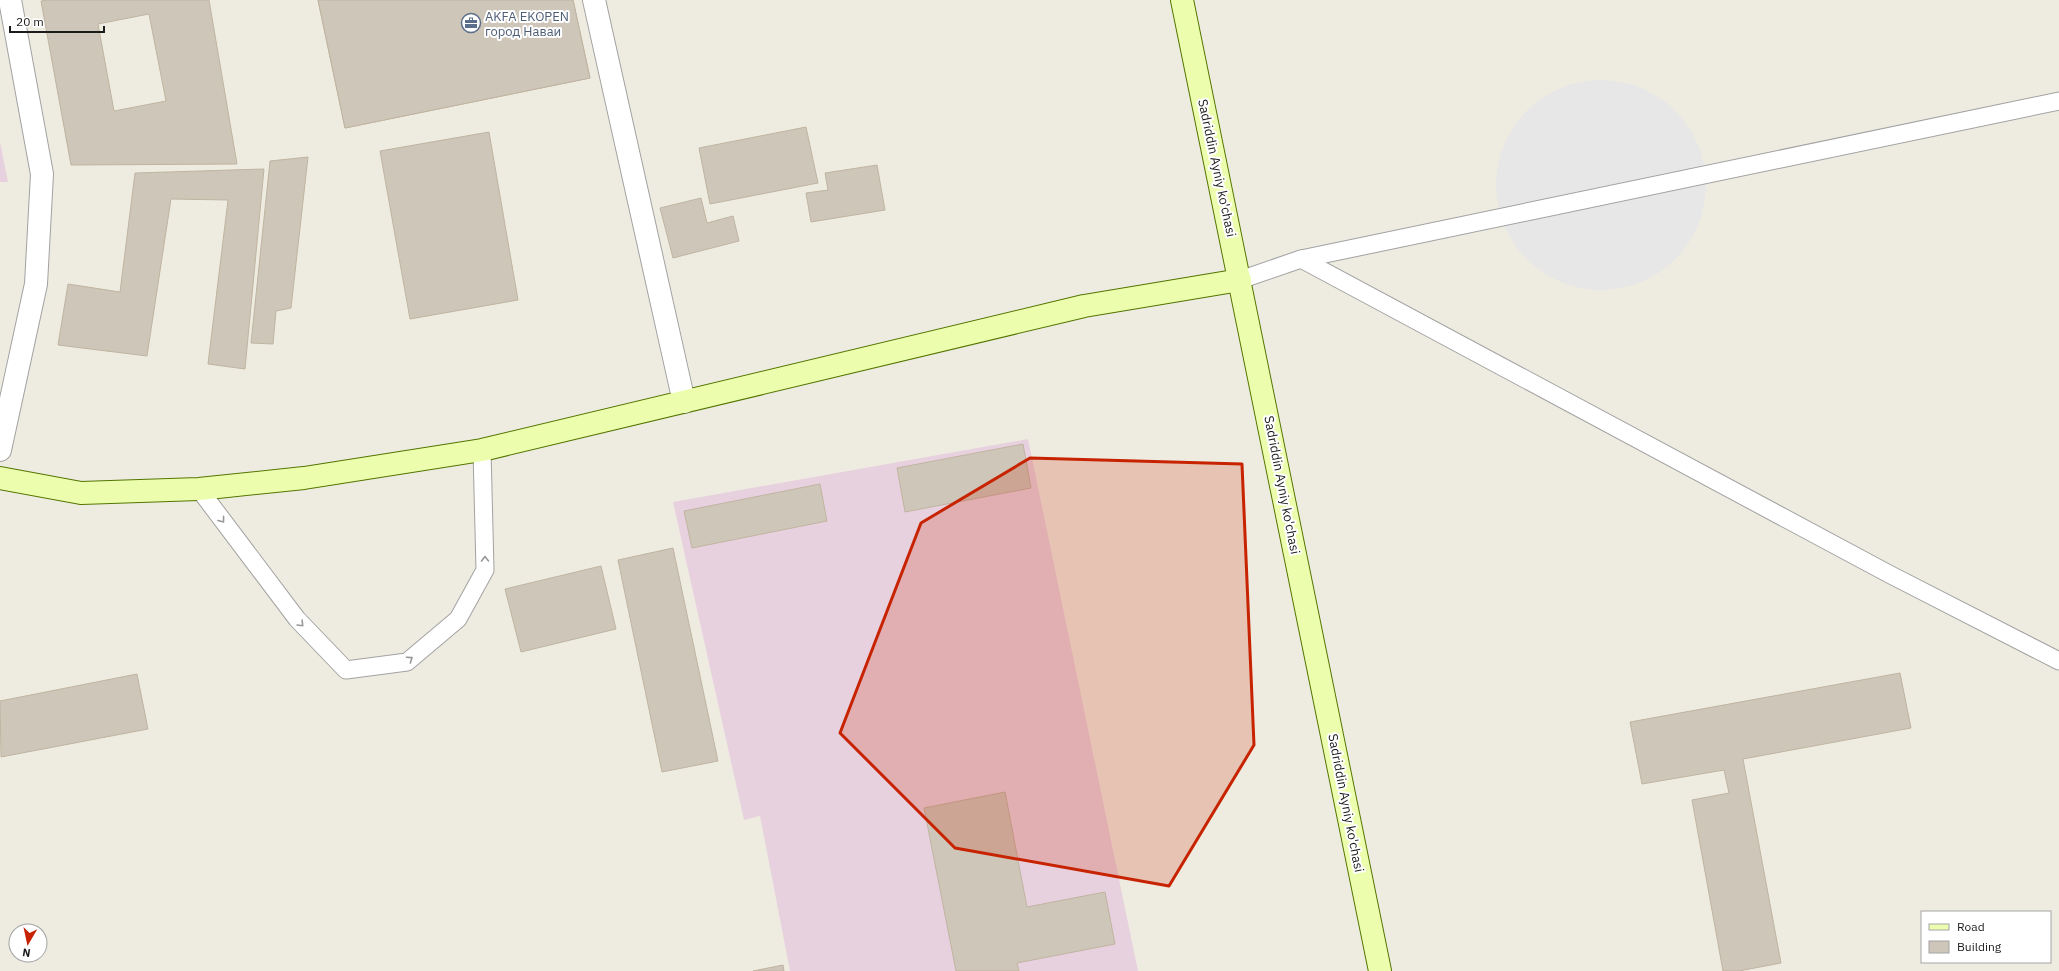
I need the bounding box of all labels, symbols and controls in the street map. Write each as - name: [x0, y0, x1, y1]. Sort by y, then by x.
- scale bar: [10, 8, 104, 34]
- place label: AKFA EKOPEN город Наваи: [485, 8, 569, 40]
- office icon: AKFA EKOPEN город Наваи: [460, 12, 482, 34]
- text: 20 m: [16, 14, 44, 29]
- street label: Sadriddin Ayniy ko'chasi: [1194, 97, 1240, 239]
- street label: Sadriddin Ayniy ko'chasi: [1260, 414, 1304, 556]
- one-way arrow: [217, 516, 224, 523]
- one-way arrow: [481, 556, 489, 562]
- one-way arrow: [296, 619, 304, 627]
- one-way arrow: [405, 657, 412, 664]
- street label: Sadriddin Ayniy ko'chasi: [1324, 732, 1368, 874]
- legend: [1921, 911, 2051, 963]
- text: Road: [1957, 919, 1985, 934]
- north arrow: [8, 923, 48, 963]
- text: Building: [1957, 939, 2002, 954]
- text: N: [21, 945, 31, 960]

